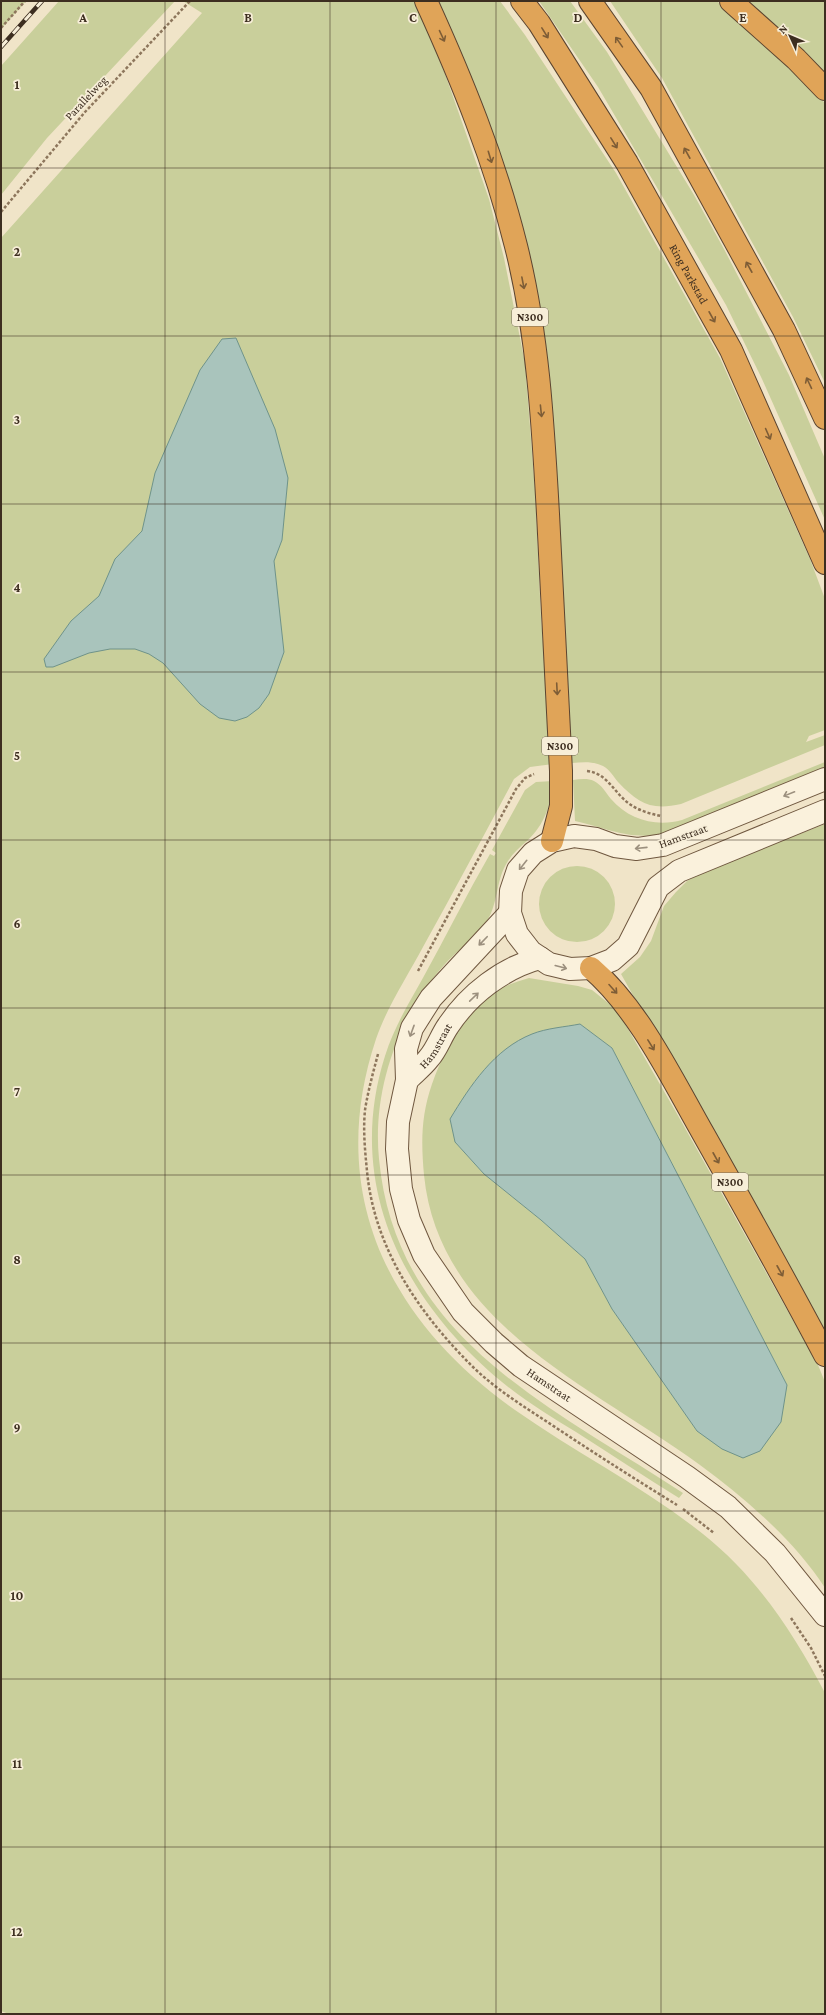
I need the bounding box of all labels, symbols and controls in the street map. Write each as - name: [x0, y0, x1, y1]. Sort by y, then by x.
- text: A: [78, 10, 87, 25]
- text: B: [244, 10, 252, 25]
- text: C: [409, 10, 417, 25]
- text: D: [574, 10, 583, 25]
- text: E: [739, 10, 747, 25]
- north arrow: [770, 16, 810, 56]
- text: N: [776, 22, 790, 36]
- one-way arrow: [541, 27, 549, 38]
- one-way arrow: [439, 30, 446, 42]
- one-way arrow: [615, 37, 623, 48]
- street label: Parallelweg: [62, 73, 110, 123]
- text: 1: [15, 77, 20, 92]
- one-way arrow: [611, 137, 619, 149]
- one-way arrow: [682, 147, 690, 159]
- one-way arrow: [487, 151, 494, 164]
- street label: Ring Parkstad: [666, 242, 711, 307]
- text: 2: [14, 244, 21, 259]
- one-way arrow: [745, 261, 753, 273]
- one-way arrow: [520, 276, 528, 289]
- road number: N300: [512, 308, 548, 326]
- one-way arrow: [709, 311, 717, 323]
- one-way arrow: [804, 377, 812, 389]
- one-way arrow: [538, 404, 545, 417]
- text: 3: [14, 412, 20, 427]
- one-way arrow: [765, 428, 773, 440]
- text: 4: [13, 580, 21, 595]
- one-way arrow: [554, 682, 561, 695]
- road number: N300: [542, 737, 578, 755]
- text: 5: [14, 748, 20, 763]
- one-way arrow: [783, 790, 795, 798]
- street label: Hamstraat: [657, 820, 710, 851]
- one-way arrow: [635, 844, 648, 852]
- one-way arrow: [518, 859, 527, 870]
- text: 6: [13, 916, 21, 931]
- one-way arrow: [478, 936, 488, 946]
- one-way arrow: [554, 964, 567, 971]
- one-way arrow: [608, 983, 617, 993]
- one-way arrow: [469, 992, 479, 1001]
- street label: Hamstraat: [416, 1020, 456, 1072]
- one-way arrow: [407, 1025, 415, 1037]
- one-way arrow: [648, 1039, 656, 1051]
- text: 7: [14, 1084, 20, 1099]
- one-way arrow: [713, 1152, 721, 1164]
- road number: N300: [712, 1173, 748, 1191]
- text: 8: [13, 1252, 21, 1267]
- one-way arrow: [777, 1265, 784, 1277]
- street label: Hamstraat: [524, 1365, 575, 1405]
- text: 9: [13, 1420, 21, 1435]
- text: 10: [11, 1588, 23, 1603]
- text: 11: [12, 1756, 22, 1771]
- text: 12: [11, 1924, 23, 1939]

